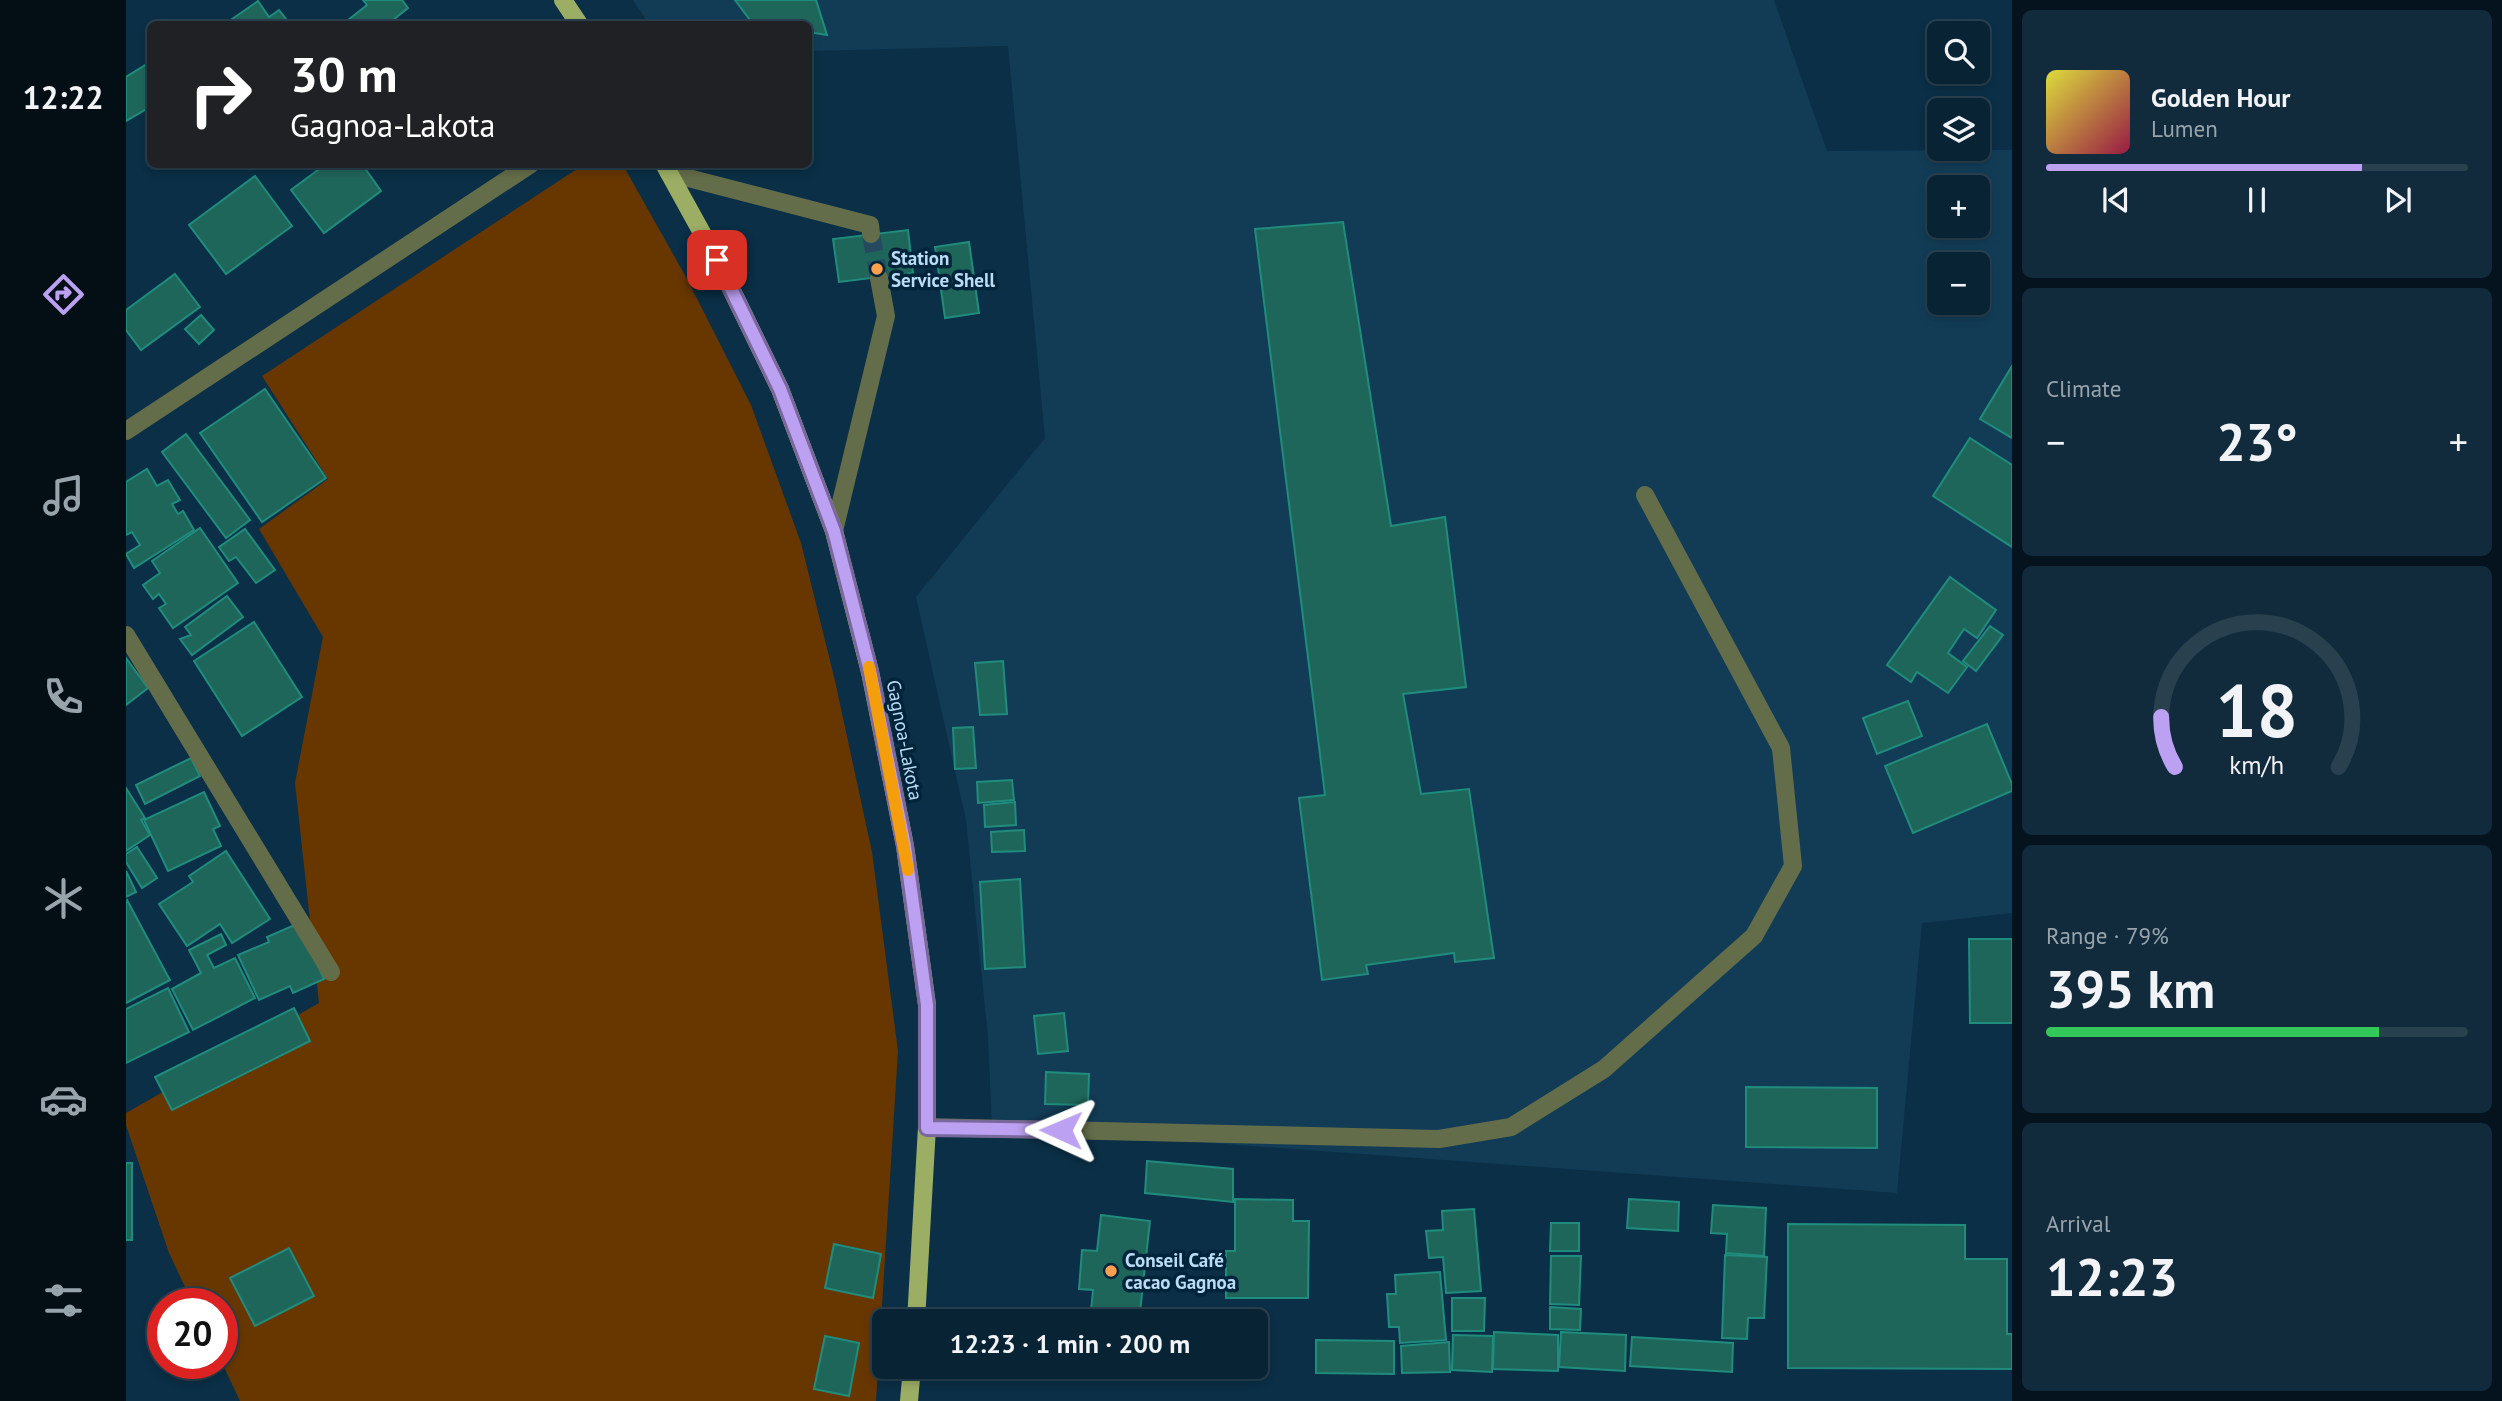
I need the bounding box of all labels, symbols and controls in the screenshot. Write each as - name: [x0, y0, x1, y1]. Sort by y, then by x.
- map controls: [1927, 21, 1990, 315]
- button: search: [1927, 21, 1990, 84]
- text: 30 m: [290, 42, 397, 106]
- icon: right: [175, 49, 266, 140]
- text: 12:22: [22, 76, 104, 118]
- text: Golden Hour: [2151, 81, 2290, 114]
- button: layers: [1927, 98, 1990, 161]
- text: Gagnoa-Lakota: [290, 104, 495, 146]
- text: Lumen: [2151, 114, 2218, 143]
- button: +: [1927, 175, 1990, 238]
- icon: previous: [2097, 181, 2135, 219]
- icon: pause: [2238, 181, 2276, 219]
- icon: next: [2379, 181, 2417, 219]
- pin: [687, 230, 747, 290]
- icon: arrive: [698, 241, 736, 279]
- place label: Station Service Shell: [891, 246, 996, 292]
- button: −: [1927, 252, 1990, 315]
- marker: Station Service Shell: [869, 261, 885, 277]
- icon: directions: [39, 270, 88, 319]
- text: Climate: [2046, 374, 2121, 403]
- text: 23°: [2216, 408, 2298, 475]
- text: −: [2046, 417, 2065, 466]
- text: +: [2449, 417, 2468, 466]
- icon: music: [39, 471, 88, 520]
- text: 18: [2216, 663, 2298, 757]
- icon: phone: [39, 672, 88, 721]
- street label: Gagnoa-Lakota: [882, 678, 928, 802]
- text: km/h: [2230, 748, 2284, 780]
- icon: climate: [39, 874, 88, 923]
- text: Range · 79%: [2046, 921, 2169, 950]
- text: 395 km: [2046, 955, 2215, 1022]
- icon: car: [39, 1075, 88, 1124]
- position arrow: [1024, 1093, 1098, 1167]
- text: Arrival: [2046, 1209, 2110, 1238]
- text: 12:23: [2046, 1243, 2178, 1310]
- place label: Conseil Café cacao Gagnoa: [1125, 1248, 1236, 1294]
- marker: Conseil Café cacao Gagnoa: [1103, 1263, 1119, 1279]
- icon: filters: [39, 1276, 88, 1325]
- speed limit sign: 20: [147, 1288, 238, 1379]
- text: 12:23 · 1 min · 200 m: [950, 1327, 1190, 1360]

